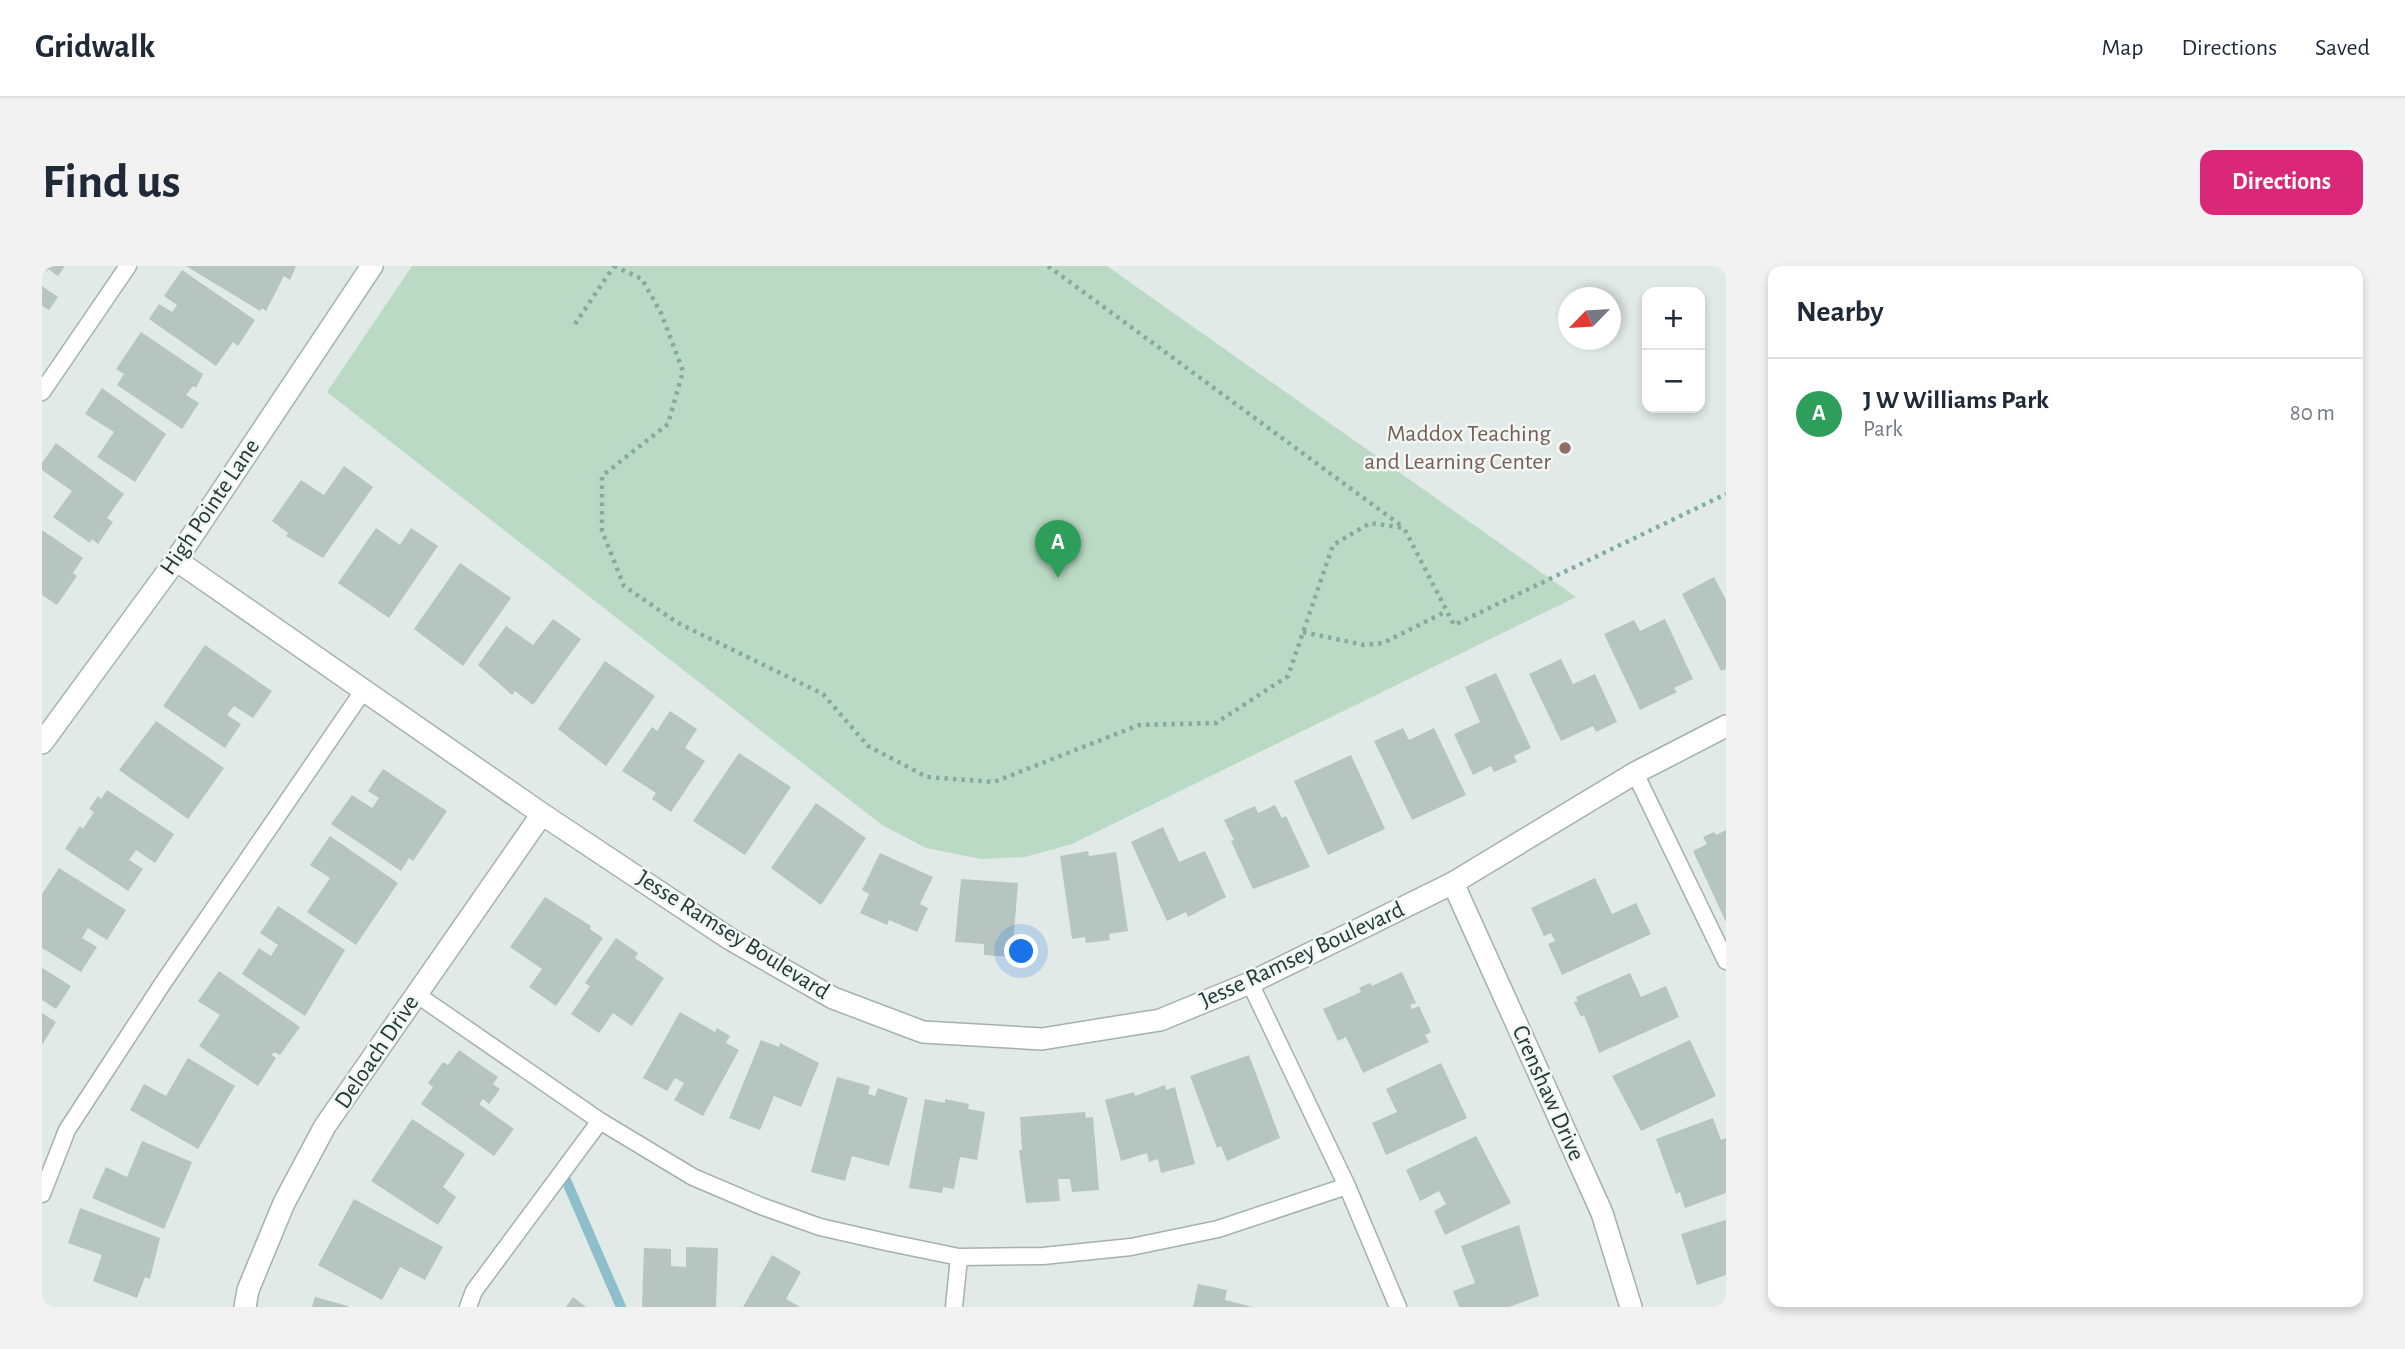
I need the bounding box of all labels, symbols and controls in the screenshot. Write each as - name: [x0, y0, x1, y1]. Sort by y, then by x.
- text: Gridwalk: [35, 31, 155, 64]
- text: Map: [2101, 36, 2143, 60]
- text: Directions: [2181, 36, 2277, 60]
- text: Saved: [2315, 36, 2370, 60]
- button: Directions: [2200, 150, 2363, 215]
- text: Find us: [42, 158, 181, 207]
- north arrow: [1558, 287, 1621, 350]
- map controls: [1642, 287, 1705, 413]
- button: +: [1642, 287, 1705, 350]
- text: Nearby: [1796, 297, 1884, 327]
- button: −: [1642, 350, 1705, 413]
- text: J W Williams Park: [1863, 387, 2049, 413]
- text: A: [1812, 402, 1826, 425]
- text: 80 m: [2290, 402, 2335, 425]
- text: Park: [1863, 418, 1903, 441]
- place label: Maddox Teaching and Learning Center: [1364, 422, 1551, 474]
- street label: High Pointe Lane: [156, 435, 264, 579]
- marker: Maddox Teaching and Learning Center: [1557, 440, 1573, 456]
- pin: A: [1035, 520, 1081, 578]
- street label: Jesse Ramsey Boulevard: [632, 866, 834, 1004]
- street label: Jesse Ramsey Boulevard: [1196, 897, 1408, 1013]
- your location: [1004, 934, 1038, 968]
- street label: Deloach Drive: [330, 991, 424, 1113]
- street label: Crenshaw Drive: [1507, 1022, 1589, 1164]

